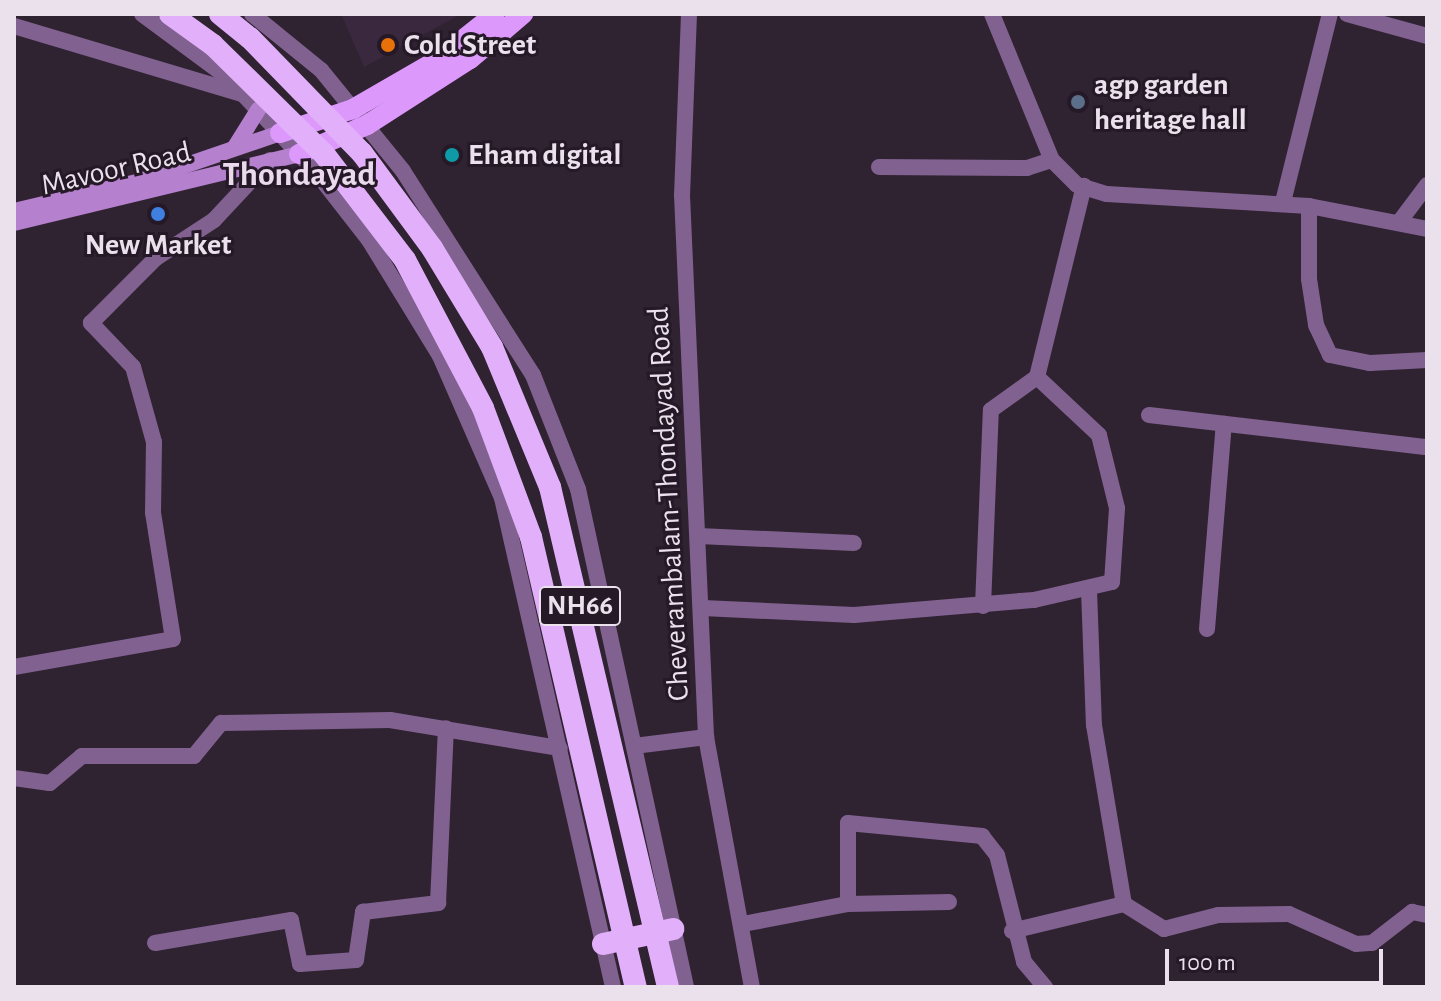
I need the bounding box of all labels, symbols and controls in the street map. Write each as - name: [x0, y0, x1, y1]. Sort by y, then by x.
- place label: Cold Street: [404, 27, 536, 63]
- marker: Cold Street: [379, 36, 397, 54]
- place label: agp garden heritage hall: [1094, 67, 1247, 138]
- marker: agp garden heritage hall: [1069, 93, 1087, 111]
- street label: Mavoor Road: [38, 134, 194, 204]
- place label: Eham digital: [468, 137, 621, 173]
- marker: Eham digital: [443, 146, 461, 164]
- district label: Thondayad: [223, 156, 375, 196]
- marker: New Market: [149, 205, 167, 223]
- place label: New Market: [85, 227, 231, 263]
- street label: Cheverambalam-Thondayad Road: [641, 306, 697, 702]
- road number: NH66: [538, 582, 622, 630]
- scale bar: [1169, 933, 1387, 983]
- text: 100 m: [1179, 951, 1236, 975]

